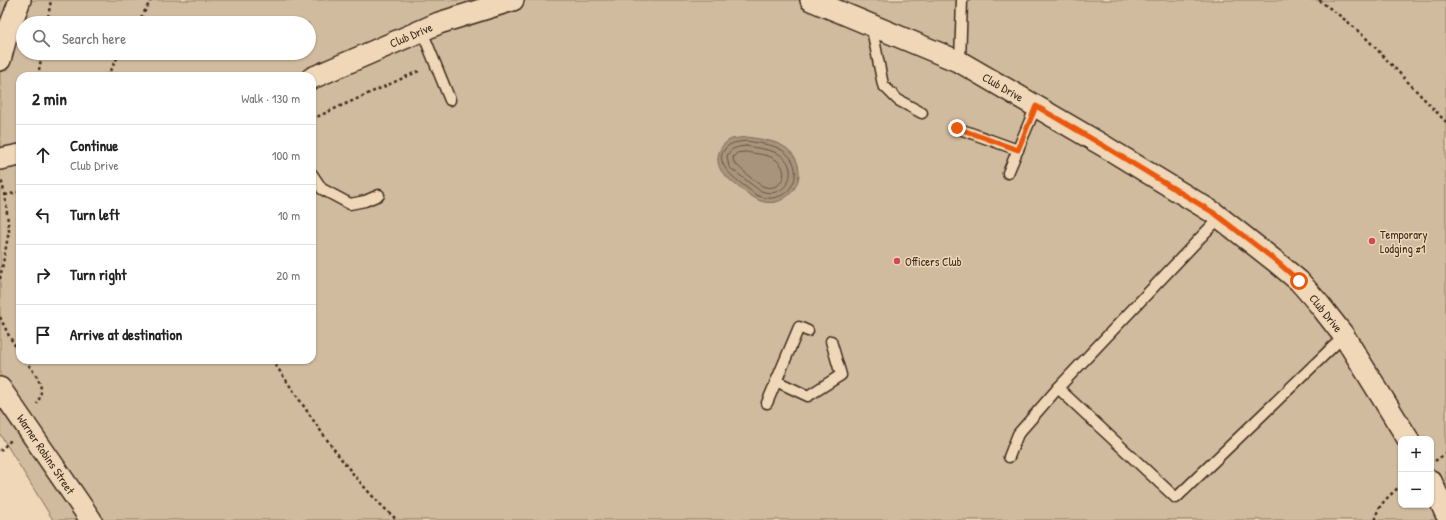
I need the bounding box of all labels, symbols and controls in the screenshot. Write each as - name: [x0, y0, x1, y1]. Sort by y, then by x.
- search box: [16, 16, 316, 60]
- street label: Club Drive: [387, 18, 435, 52]
- icon: search: [30, 27, 52, 49]
- text: Search here: [62, 28, 126, 49]
- street label: Club Drive: [979, 68, 1027, 106]
- text: 2 min: [32, 87, 67, 110]
- text: Walk · 130 m: [241, 89, 300, 107]
- route end: [948, 119, 966, 137]
- text: Continue: [70, 135, 118, 156]
- icon: ahead: [32, 144, 54, 166]
- text: 100 m: [272, 146, 300, 164]
- text: Club Drive: [70, 156, 119, 174]
- icon: left: [32, 204, 54, 226]
- text: Turn left: [70, 204, 120, 225]
- text: 10 m: [278, 206, 300, 224]
- place label: Temporary Lodging #1: [1380, 226, 1428, 257]
- marker: Temporary Lodging #1: [1367, 236, 1377, 246]
- place label: Officers Club: [905, 253, 962, 270]
- marker: Officers Club: [892, 256, 902, 266]
- icon: right: [32, 264, 54, 286]
- text: Turn right: [70, 264, 126, 285]
- text: 20 m: [276, 266, 300, 284]
- route start: [1290, 272, 1308, 290]
- street label: Club Drive: [1305, 290, 1347, 336]
- icon: arrive: [32, 324, 54, 346]
- text: Arrive at destination: [70, 324, 182, 345]
- street label: Warner Robins Street: [13, 411, 80, 498]
- map controls: [1398, 436, 1434, 508]
- button: +: [1398, 436, 1434, 472]
- button: −: [1398, 472, 1434, 508]

